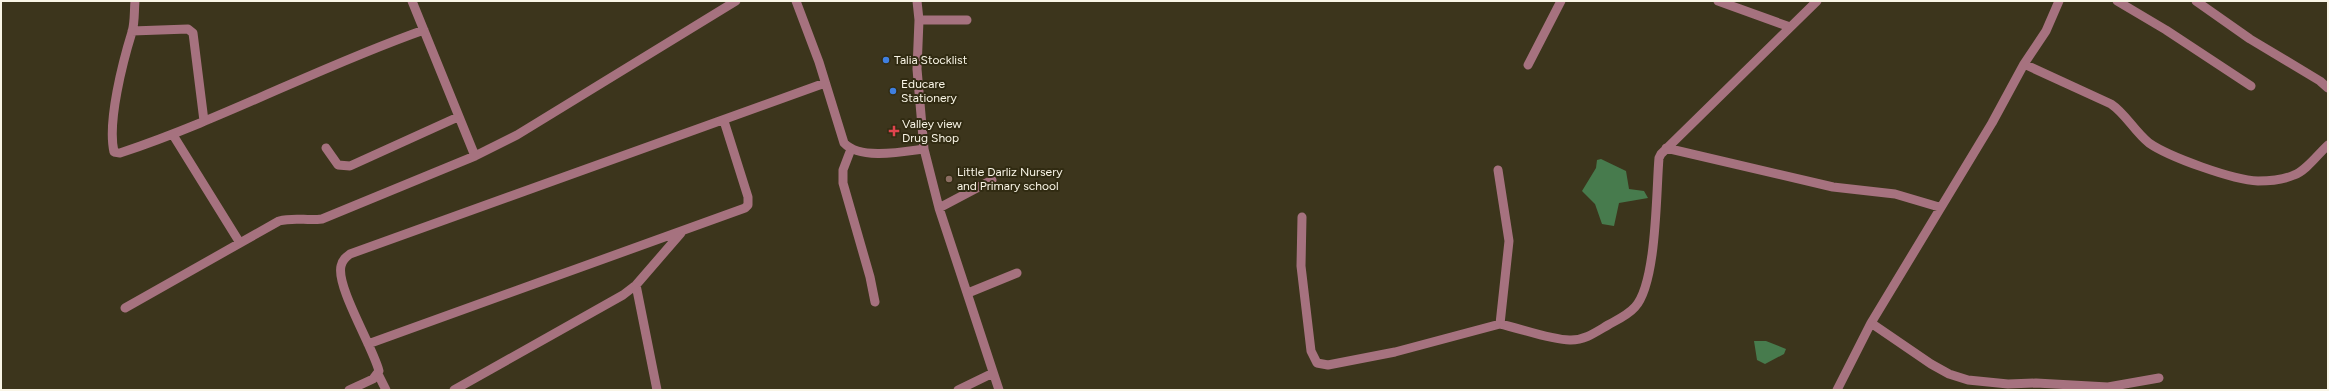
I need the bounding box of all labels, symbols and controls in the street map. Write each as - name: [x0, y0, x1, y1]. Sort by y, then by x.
- place label: Talia Stocklist: [894, 53, 968, 67]
- marker: Talia Stocklist: [881, 55, 891, 65]
- place label: Educare Stationery: [901, 77, 958, 105]
- marker: Educare Stationery: [888, 86, 898, 96]
- place label: Valley view Drug Shop: [902, 117, 962, 145]
- marker: Valley view Drug Shop: [889, 126, 899, 136]
- place label: Little Darliz Nursery and Primary school: [957, 165, 1063, 193]
- marker: Little Darliz Nursery and Primary school: [944, 174, 954, 184]

